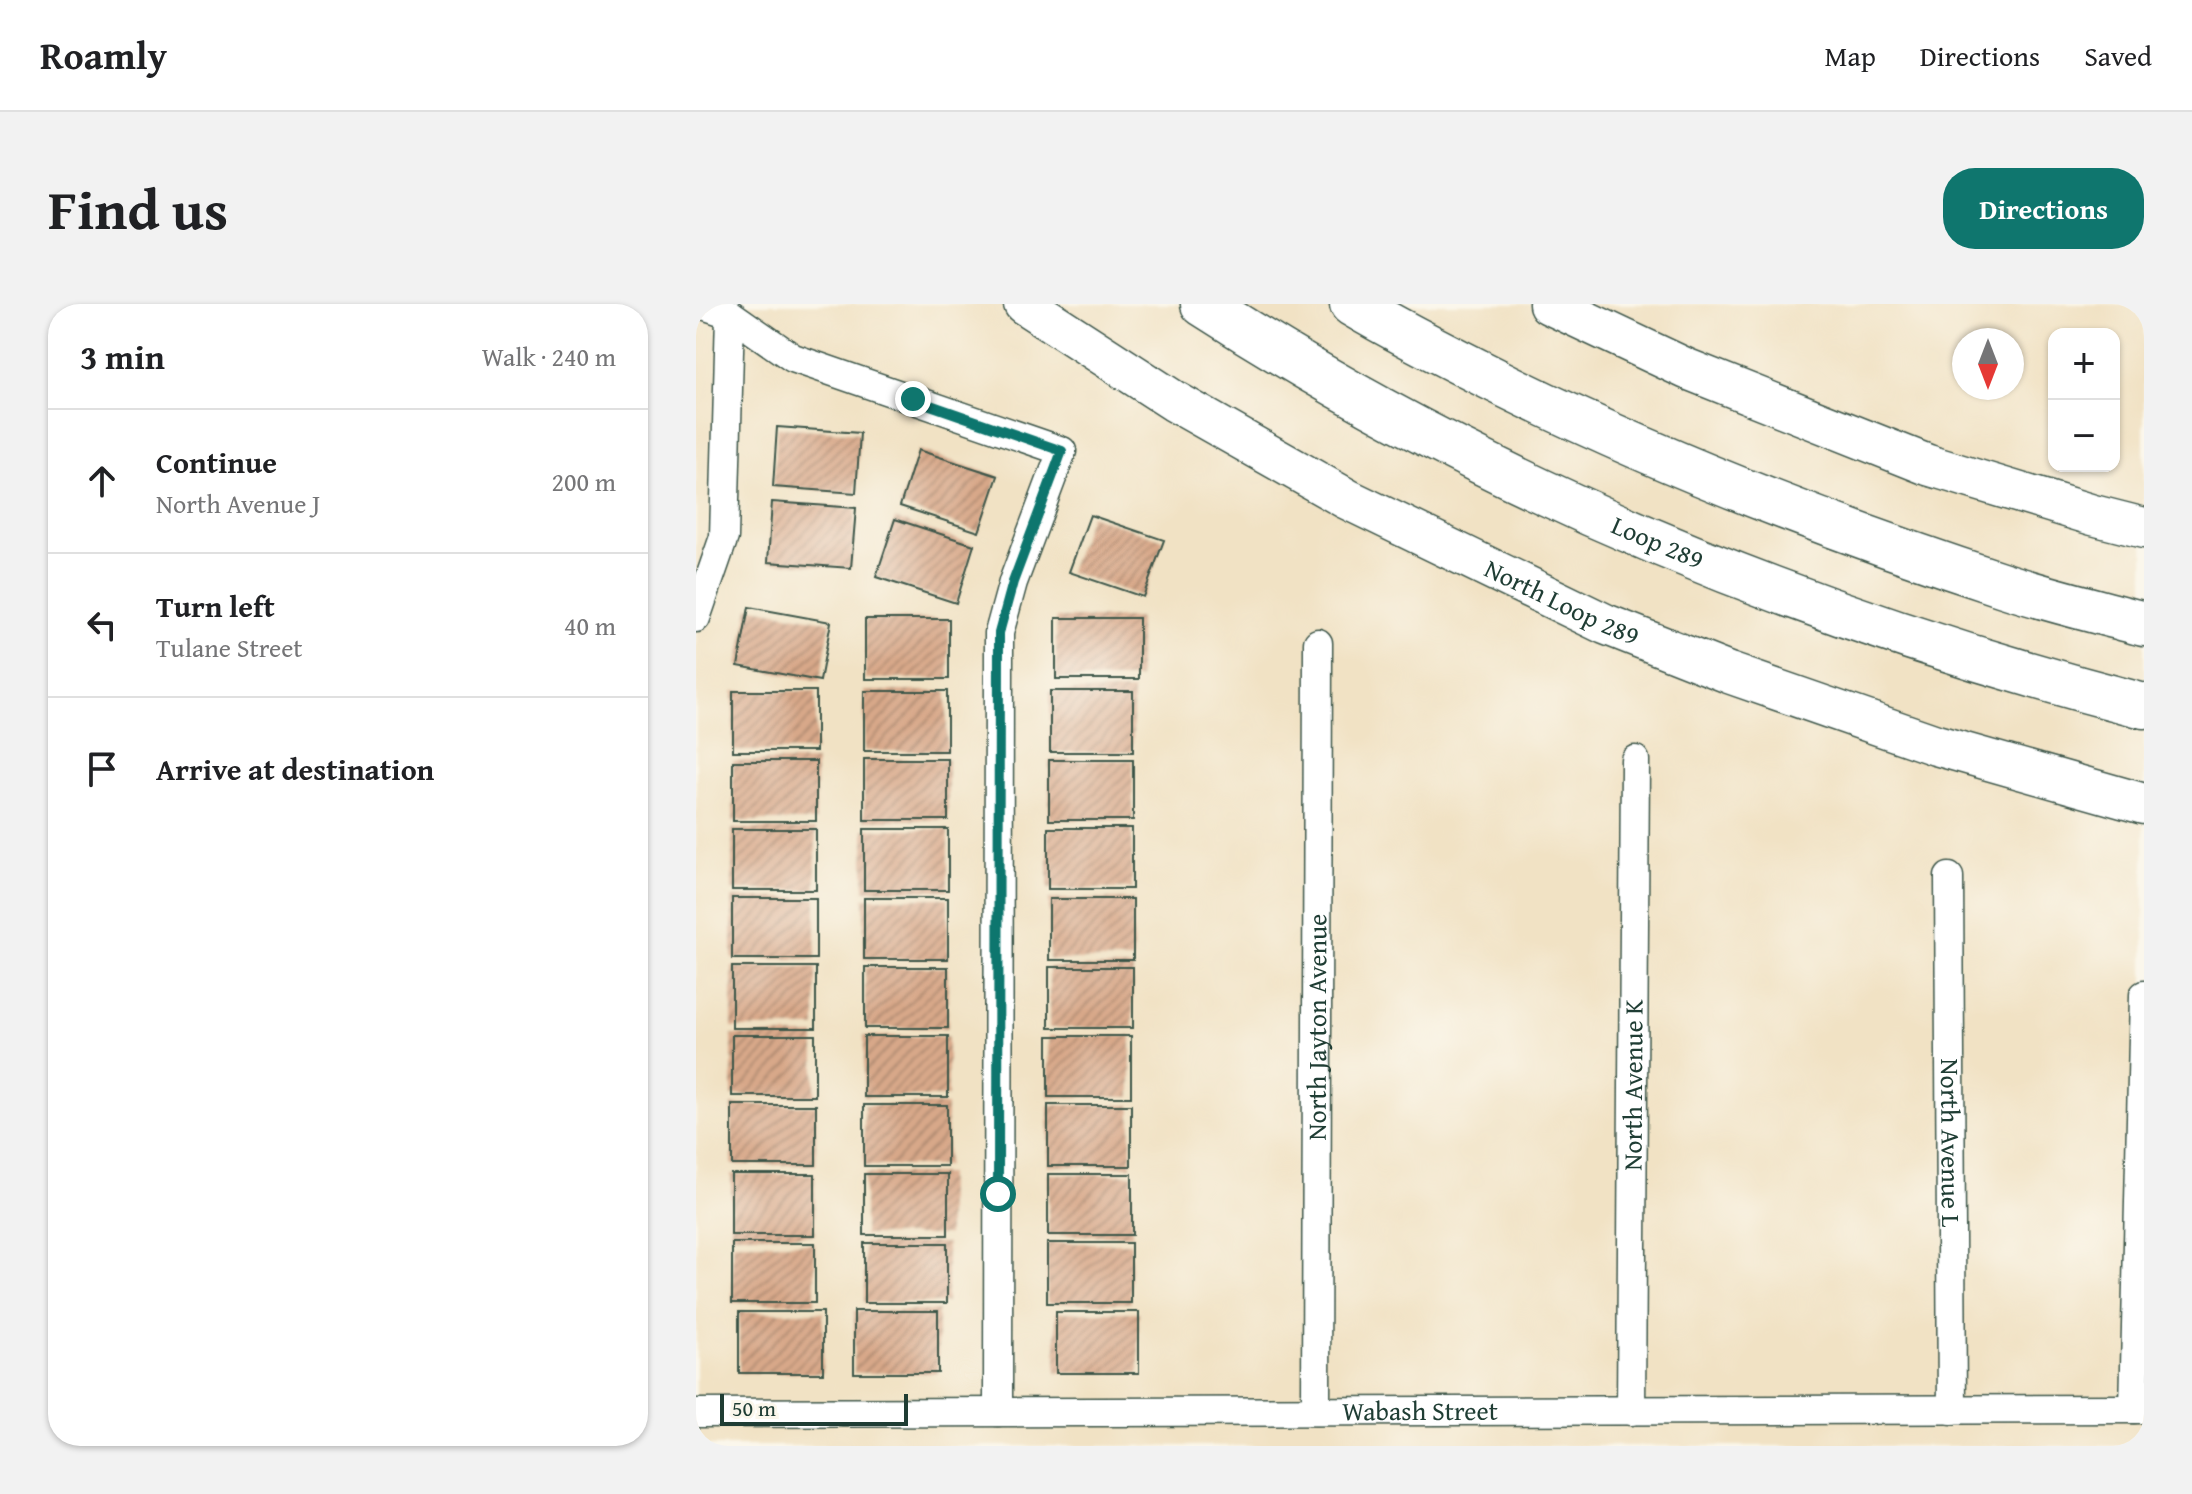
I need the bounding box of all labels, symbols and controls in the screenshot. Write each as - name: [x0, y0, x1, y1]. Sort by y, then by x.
- text: Roamly: [40, 27, 167, 83]
- text: Map: [1824, 35, 1876, 76]
- text: Directions: [1920, 35, 2040, 76]
- text: Saved: [2084, 35, 2152, 76]
- text: Find us: [48, 167, 228, 250]
- button: Directions: [1943, 168, 2144, 249]
- north arrow: [1952, 328, 2024, 400]
- map controls: [2048, 328, 2120, 472]
- button: +: [2048, 328, 2120, 400]
- text: 3 min: [80, 332, 165, 381]
- text: Walk · 240 m: [482, 337, 616, 376]
- route end: [895, 381, 931, 417]
- button: −: [2048, 400, 2120, 472]
- text: Continue: [156, 440, 277, 484]
- icon: ahead: [80, 459, 124, 503]
- text: 200 m: [551, 462, 616, 501]
- text: North Avenue J: [156, 484, 320, 523]
- street label: Loop 289: [1606, 505, 1710, 579]
- street label: North Loop 289: [1478, 549, 1645, 655]
- text: Turn left: [156, 584, 275, 628]
- icon: left: [80, 603, 124, 647]
- text: 40 m: [564, 606, 616, 645]
- text: Tulane Street: [156, 628, 303, 667]
- icon: arrive: [80, 747, 124, 791]
- text: Arrive at destination: [156, 747, 434, 791]
- street label: North Jayton Avenue: [1297, 914, 1336, 1140]
- street label: North Avenue K: [1612, 998, 1653, 1171]
- street label: North Avenue L: [1931, 1058, 1971, 1228]
- route start: [980, 1176, 1016, 1212]
- scale bar: [720, 1390, 908, 1426]
- street label: Wabash Street: [1342, 1391, 1498, 1430]
- text: 50 m: [732, 1392, 776, 1424]

